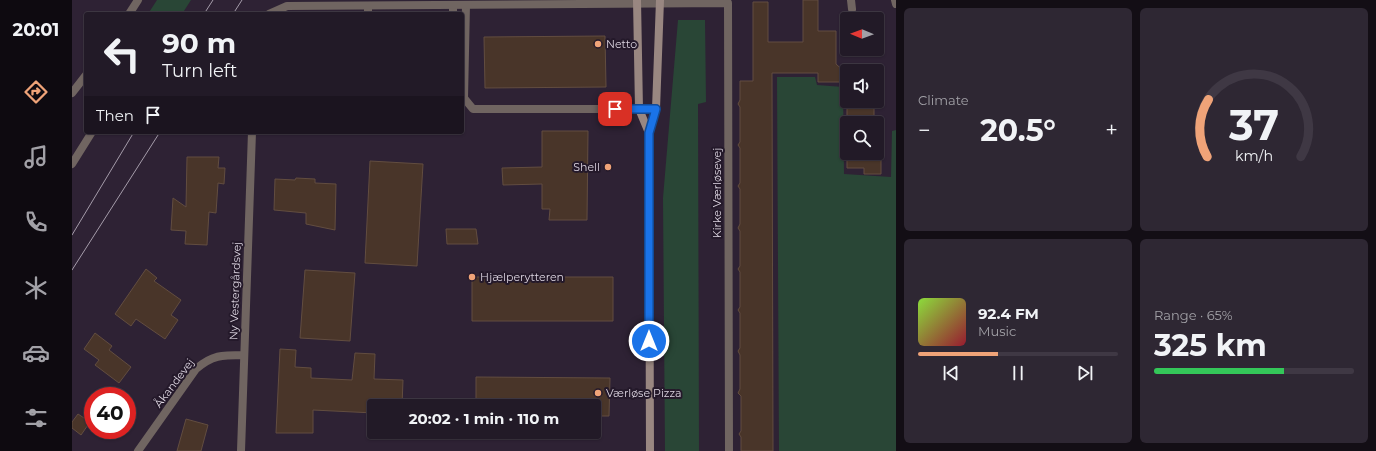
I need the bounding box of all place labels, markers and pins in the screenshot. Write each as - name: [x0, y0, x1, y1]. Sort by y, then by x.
- place label: Netto: [606, 37, 637, 51]
- marker: Netto: [593, 39, 603, 49]
- pin: [598, 92, 632, 126]
- place label: Shell: [573, 160, 600, 174]
- marker: Shell: [603, 162, 613, 172]
- place label: Hjælperytteren: [480, 270, 564, 284]
- marker: Hjælperytteren: [467, 272, 477, 282]
- place label: Værløse Pizza: [606, 386, 682, 400]
- marker: Værløse Pizza: [593, 388, 603, 398]

